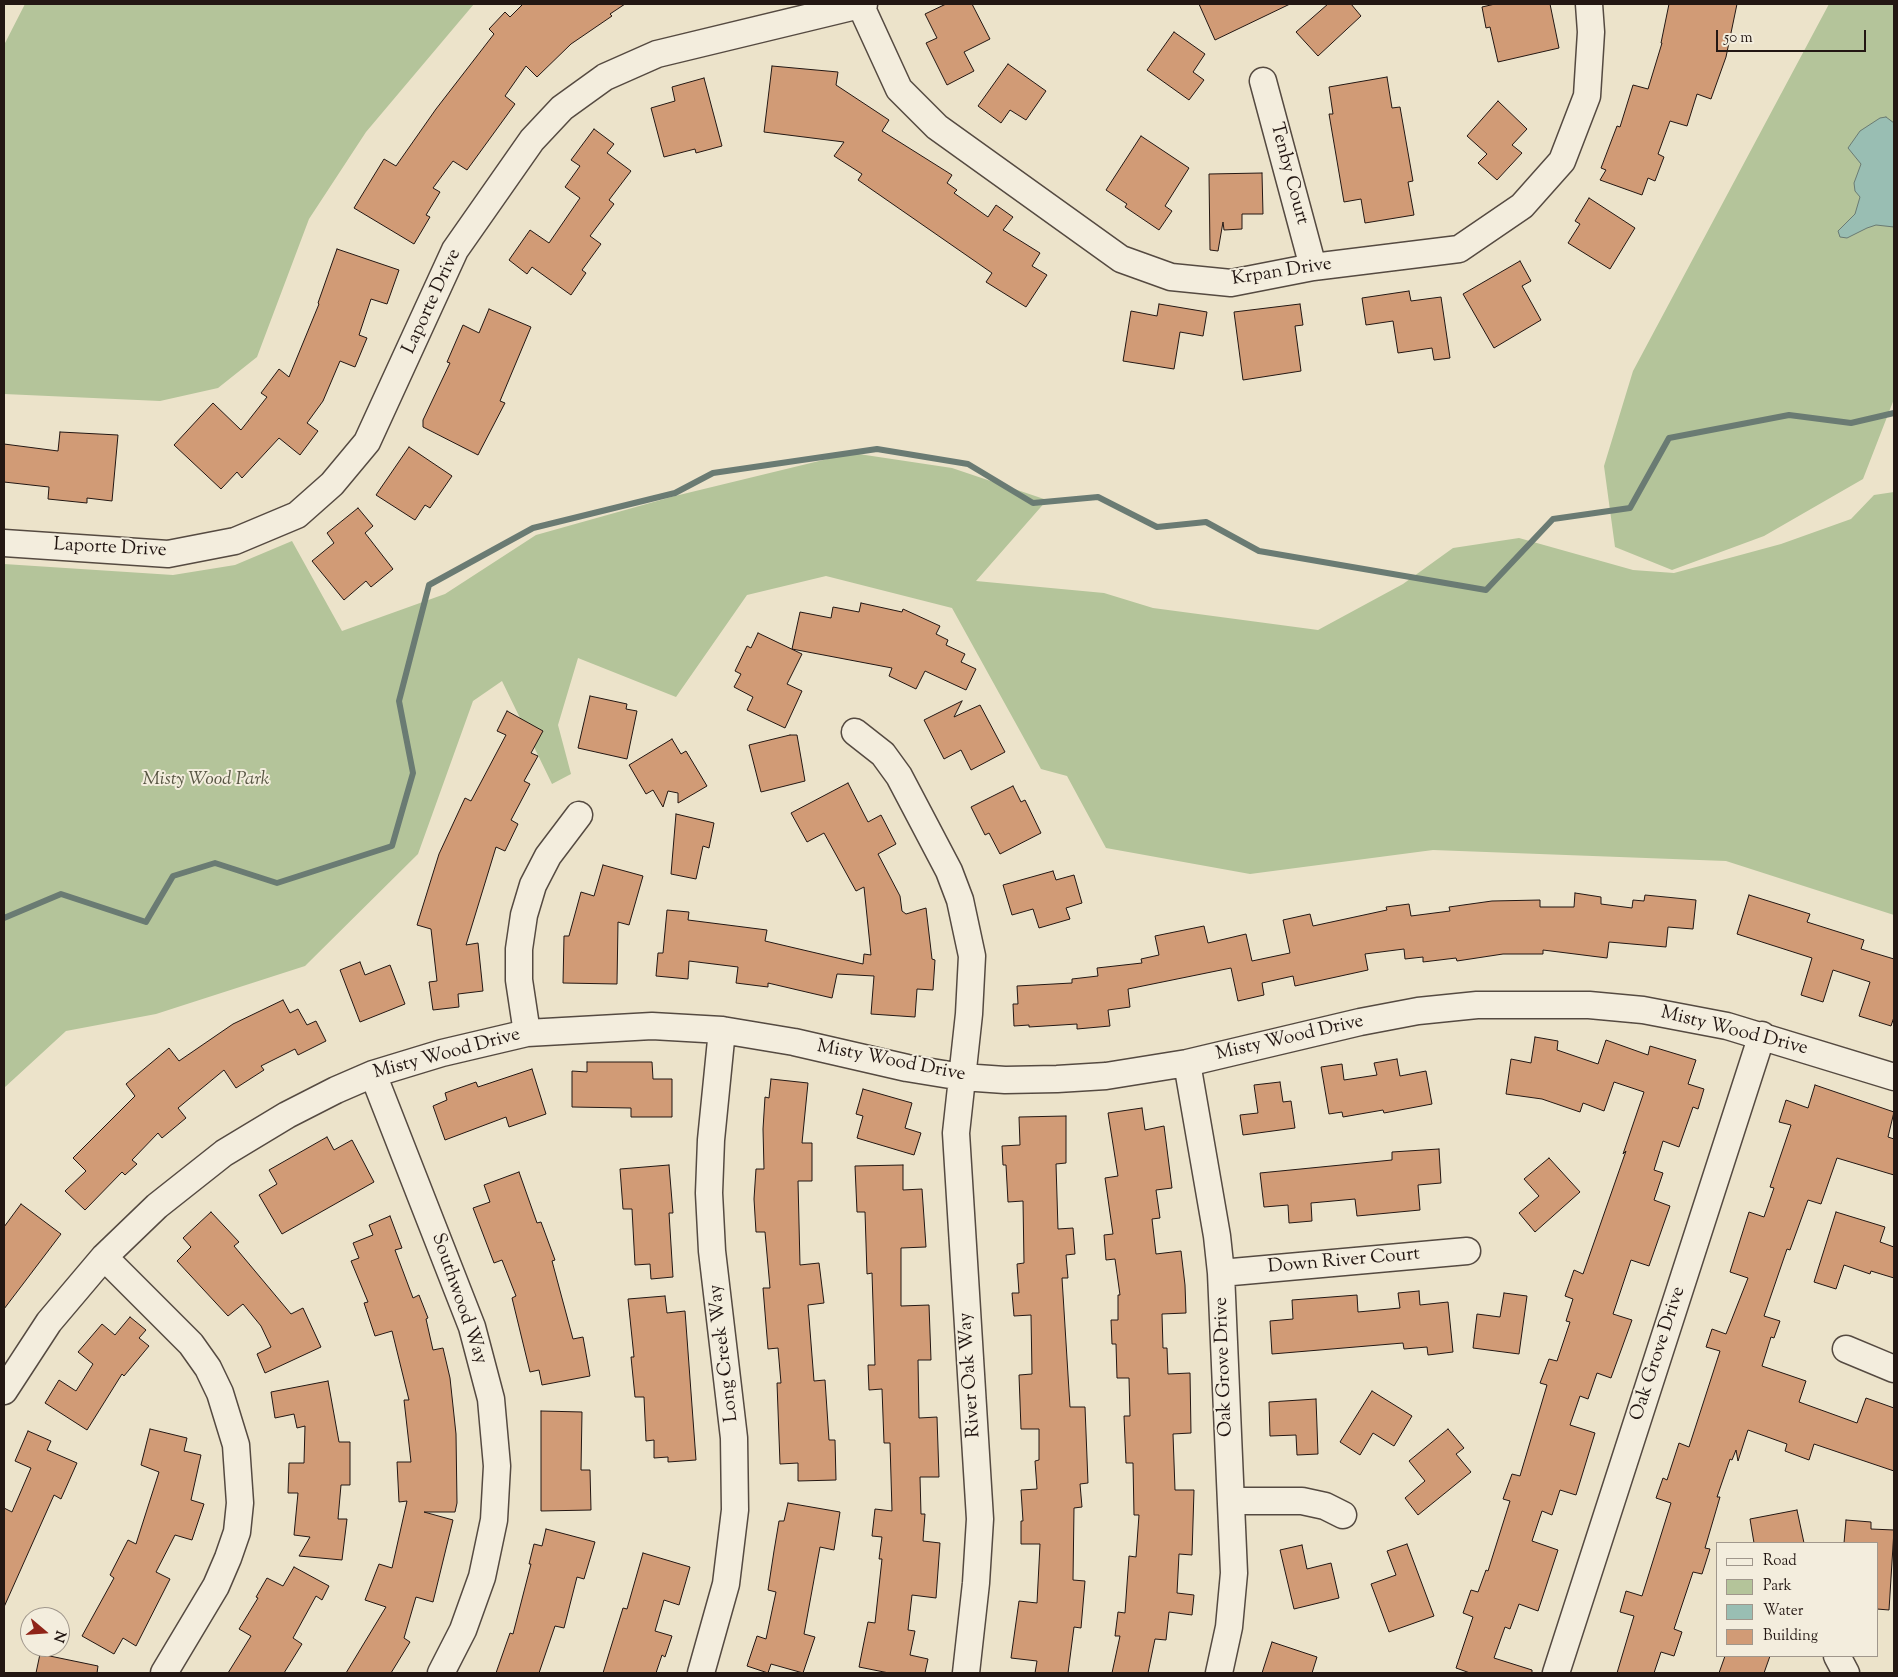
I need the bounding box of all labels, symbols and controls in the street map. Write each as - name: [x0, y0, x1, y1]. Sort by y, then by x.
- scale bar: [1718, 20, 1868, 52]
- text: 50 m: [1724, 28, 1753, 49]
- street label: Tenby Court: [1263, 120, 1313, 228]
- street label: Laporte Drive: [399, 246, 467, 358]
- street label: Krpan Drive: [1230, 254, 1334, 292]
- street label: Laporte Drive: [53, 535, 167, 563]
- park label: Misty Wood Park: [143, 770, 269, 792]
- street label: Misty Wood Drive: [1658, 1003, 1810, 1061]
- street label: Misty Wood Drive: [1214, 1011, 1366, 1067]
- street label: Misty Wood Drive: [371, 1024, 523, 1086]
- street label: Misty Wood Drive: [815, 1036, 967, 1088]
- street label: Southwood Way: [425, 1230, 491, 1368]
- street label: Down River Court: [1267, 1244, 1421, 1280]
- street label: Long Creek Way: [705, 1283, 745, 1423]
- street label: Oak Grove Drive: [1627, 1284, 1691, 1424]
- street label: Oak Grove Drive: [1211, 1297, 1239, 1437]
- street label: River Oak Way: [955, 1312, 987, 1438]
- legend: [1716, 1542, 1878, 1657]
- text: Road: [1763, 1551, 1797, 1572]
- text: Park: [1763, 1576, 1792, 1597]
- text: Water: [1763, 1601, 1803, 1622]
- north arrow: [20, 1607, 70, 1657]
- text: Building: [1763, 1626, 1818, 1647]
- text: N: [47, 1628, 70, 1645]

